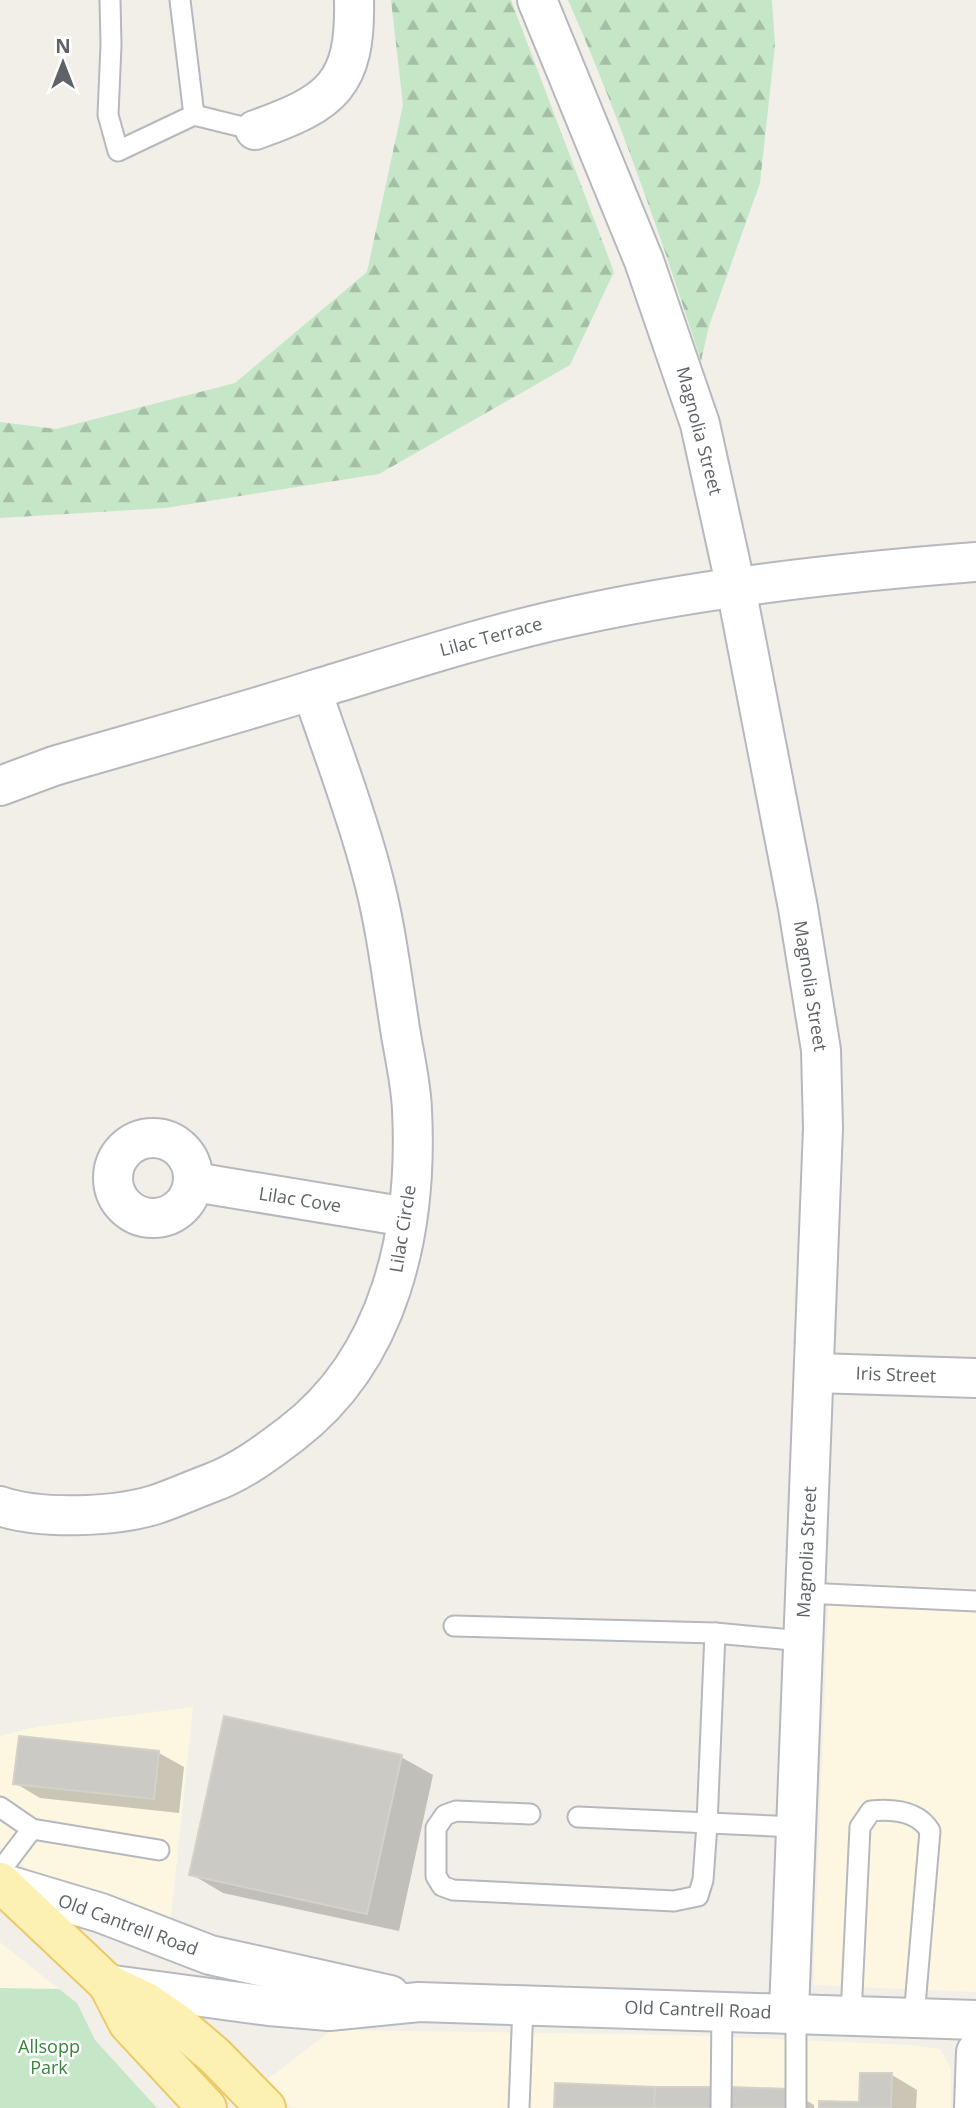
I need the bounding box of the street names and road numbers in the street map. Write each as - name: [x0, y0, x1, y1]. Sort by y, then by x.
- street label: Magnolia Street: [671, 364, 729, 498]
- street label: Lilac Terrace: [437, 611, 545, 661]
- street label: Magnolia Street: [789, 919, 833, 1053]
- street label: Lilac Cove: [257, 1181, 343, 1217]
- street label: Lilac Circle: [383, 1183, 421, 1274]
- street label: Iris Street: [855, 1361, 937, 1387]
- street label: Magnolia Street: [791, 1485, 821, 1618]
- street label: Old Cantrell Road: [55, 1888, 202, 1961]
- street label: Old Cantrell Road: [624, 1994, 772, 2024]

